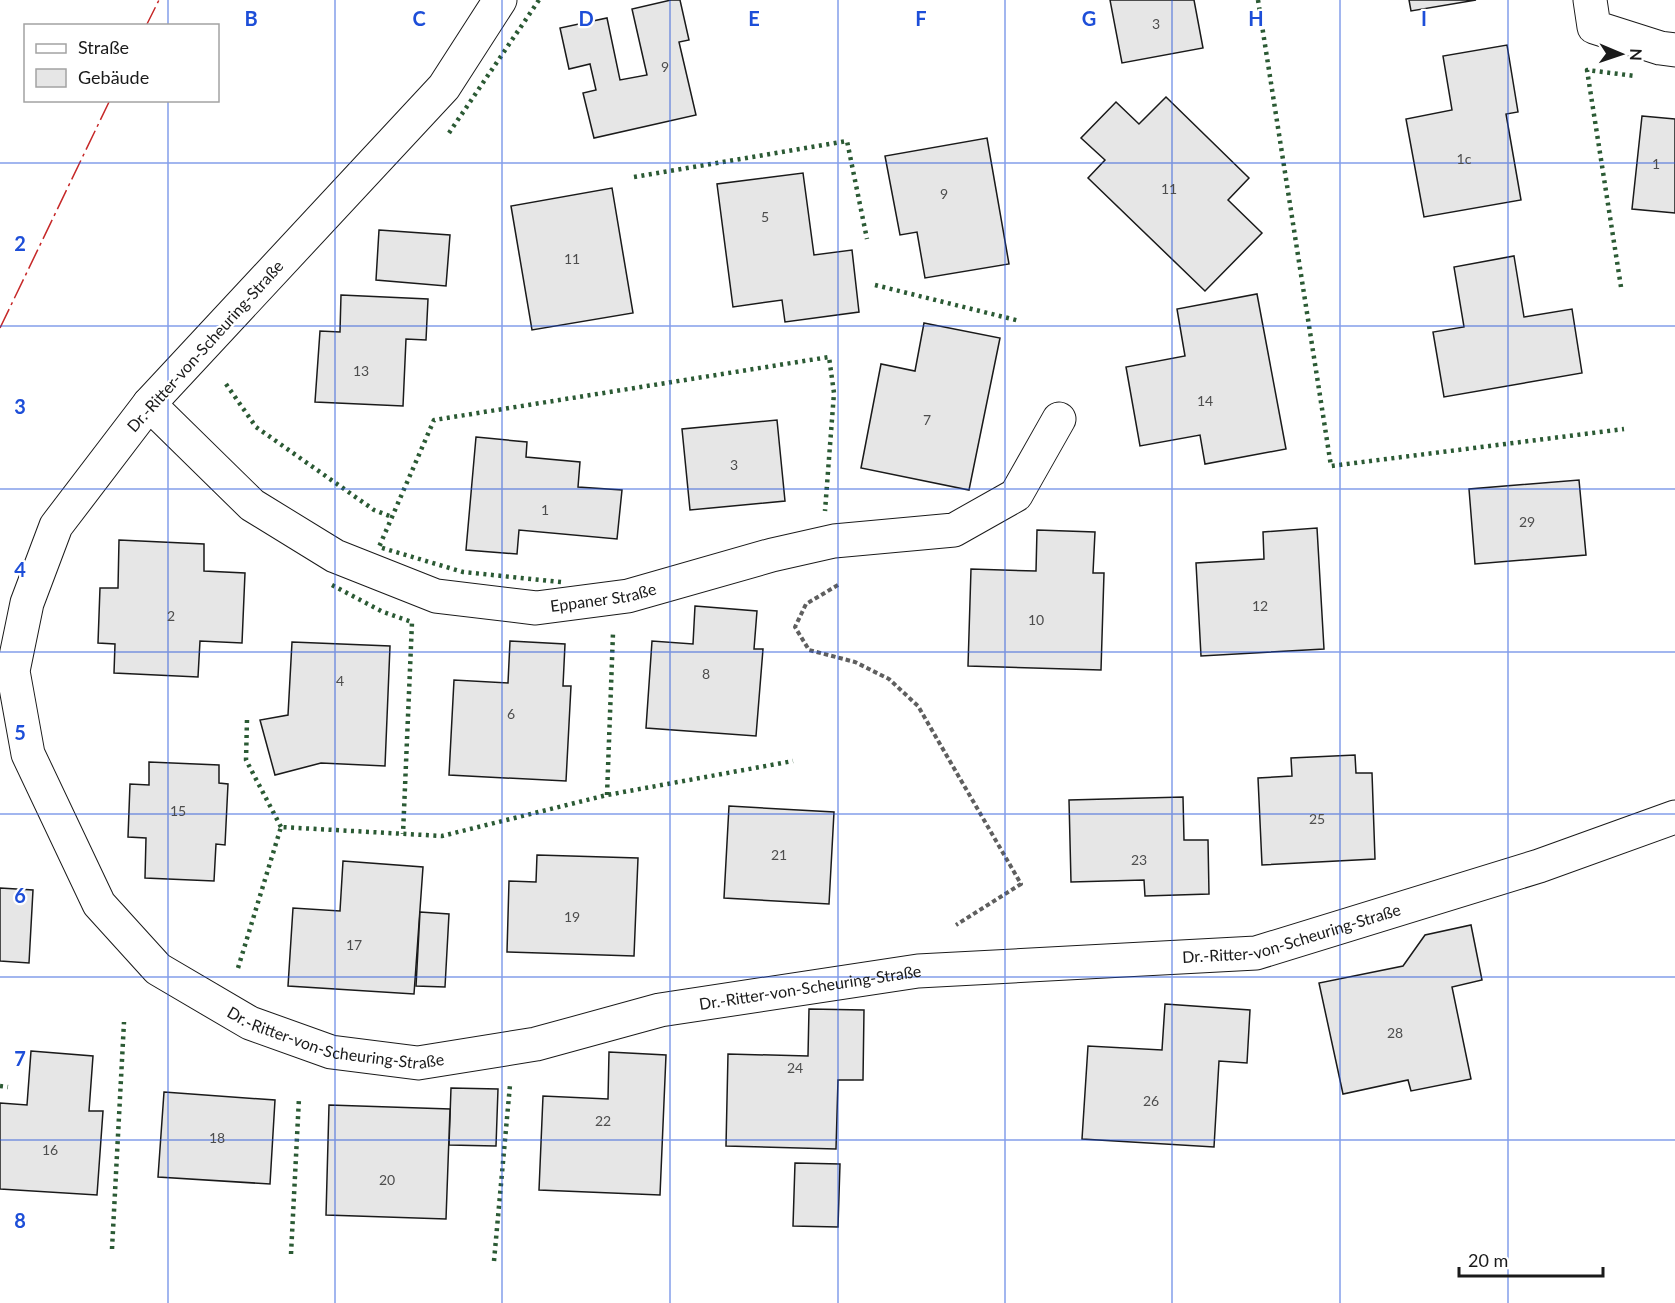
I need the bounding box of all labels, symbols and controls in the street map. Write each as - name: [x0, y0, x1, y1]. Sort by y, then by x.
- text: B: [244, 6, 258, 30]
- text: C: [412, 6, 426, 30]
- text: D: [578, 6, 594, 30]
- text: E: [748, 6, 760, 30]
- text: F: [915, 6, 927, 30]
- text: G: [1082, 6, 1096, 30]
- text: H: [1248, 6, 1264, 30]
- text: I: [1421, 6, 1427, 30]
- house number: 3: [1152, 15, 1160, 32]
- legend: [24, 24, 219, 102]
- north arrow: [1591, 24, 1651, 84]
- text: Straße: [78, 36, 129, 58]
- text: N: [1627, 48, 1646, 61]
- house number: 9: [661, 58, 669, 75]
- text: Gebäude: [78, 66, 149, 88]
- house number: 1c: [1457, 150, 1472, 167]
- house number: 1: [1652, 155, 1660, 172]
- house number: 11: [1161, 180, 1177, 197]
- house number: 9: [940, 185, 948, 202]
- house number: 5: [761, 208, 769, 225]
- text: 2: [14, 231, 26, 255]
- house number: 11: [564, 250, 580, 267]
- street label: Dr.-Ritter-von-Scheuring-Straße: [123, 256, 287, 435]
- house number: 13: [353, 362, 369, 379]
- house number: 14: [1197, 392, 1213, 409]
- text: 3: [14, 394, 26, 418]
- house number: 7: [923, 411, 931, 428]
- house number: 3: [730, 456, 738, 473]
- house number: 1: [541, 501, 549, 518]
- house number: 29: [1519, 513, 1535, 530]
- text: 4: [14, 557, 26, 581]
- street label: Eppaner Straße: [549, 578, 658, 615]
- house number: 12: [1252, 597, 1268, 614]
- house number: 2: [167, 607, 175, 624]
- house number: 10: [1028, 611, 1044, 628]
- house number: 8: [702, 665, 710, 682]
- house number: 4: [336, 672, 344, 689]
- house number: 6: [507, 705, 515, 722]
- text: 5: [14, 720, 26, 744]
- house number: 15: [170, 802, 186, 819]
- house number: 25: [1309, 810, 1325, 827]
- house number: 21: [771, 846, 787, 863]
- house number: 23: [1131, 851, 1147, 868]
- text: 6: [14, 883, 26, 907]
- street label: Dr.-Ritter-von-Scheuring-Straße: [1182, 899, 1403, 966]
- house number: 19: [564, 908, 580, 925]
- house number: 17: [346, 936, 362, 953]
- street label: Dr.-Ritter-von-Scheuring-Straße: [698, 961, 922, 1013]
- street label: Dr.-Ritter-von-Scheuring-Straße: [224, 1002, 445, 1072]
- house number: 28: [1387, 1024, 1403, 1041]
- text: 7: [14, 1046, 26, 1070]
- house number: 24: [787, 1059, 803, 1076]
- house number: 26: [1143, 1092, 1159, 1109]
- house number: 22: [595, 1112, 611, 1129]
- house number: 18: [209, 1129, 225, 1146]
- house number: 16: [42, 1141, 58, 1158]
- house number: 20: [379, 1171, 395, 1188]
- text: 8: [14, 1208, 26, 1232]
- scale bar: [1459, 1240, 1603, 1278]
- text: 20 m: [1468, 1249, 1508, 1271]

